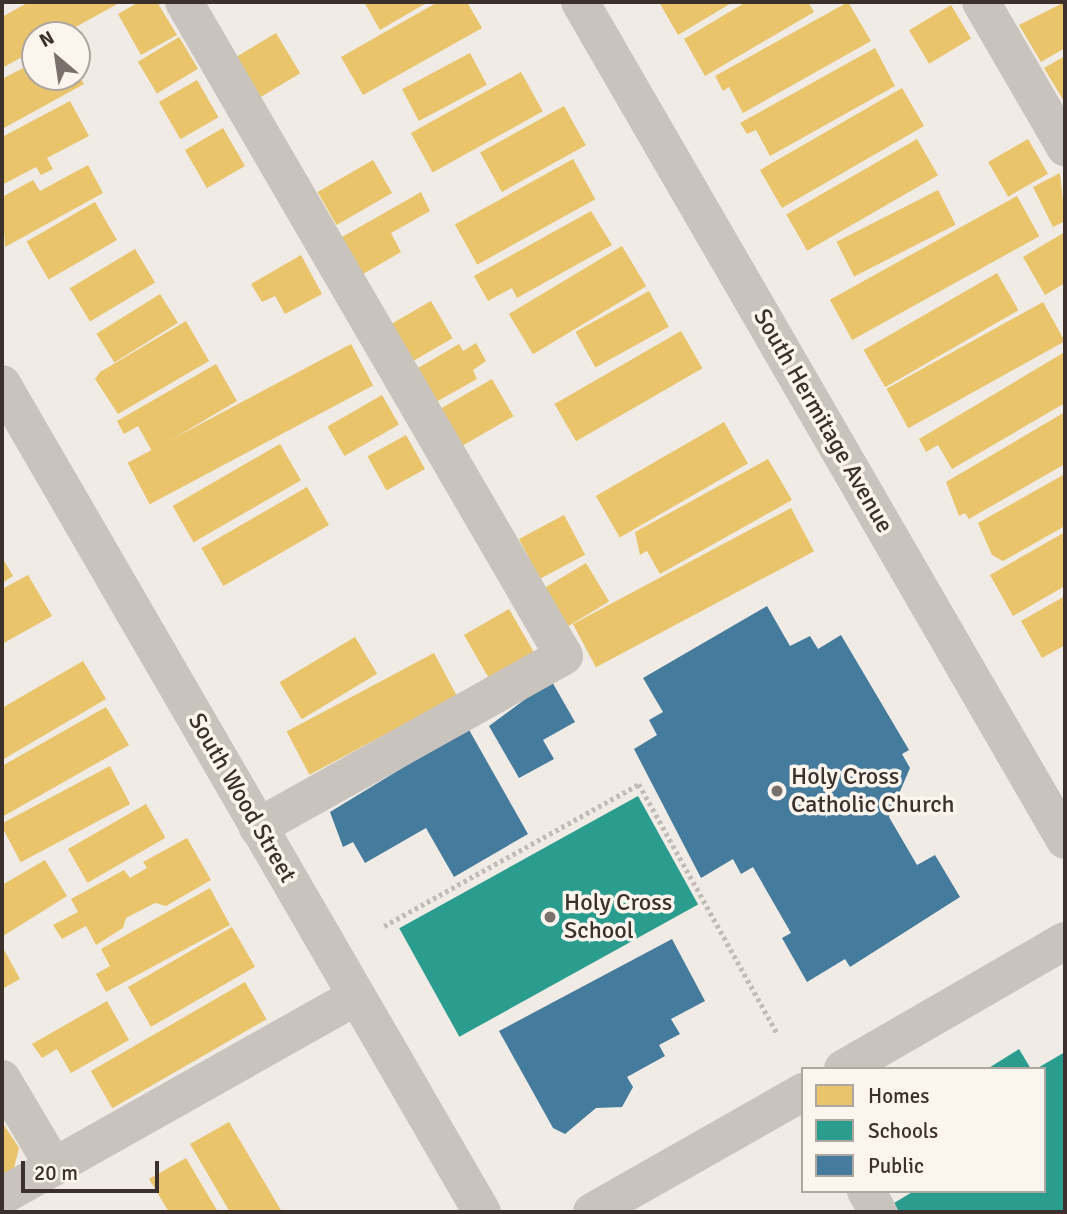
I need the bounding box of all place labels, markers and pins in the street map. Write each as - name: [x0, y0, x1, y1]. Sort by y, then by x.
- place label: Holy Cross Catholic Church: [791, 763, 955, 819]
- marker: Holy Cross Catholic Church: [769, 783, 785, 799]
- place label: Holy Cross School: [564, 889, 672, 945]
- marker: Holy Cross School: [542, 909, 558, 925]

